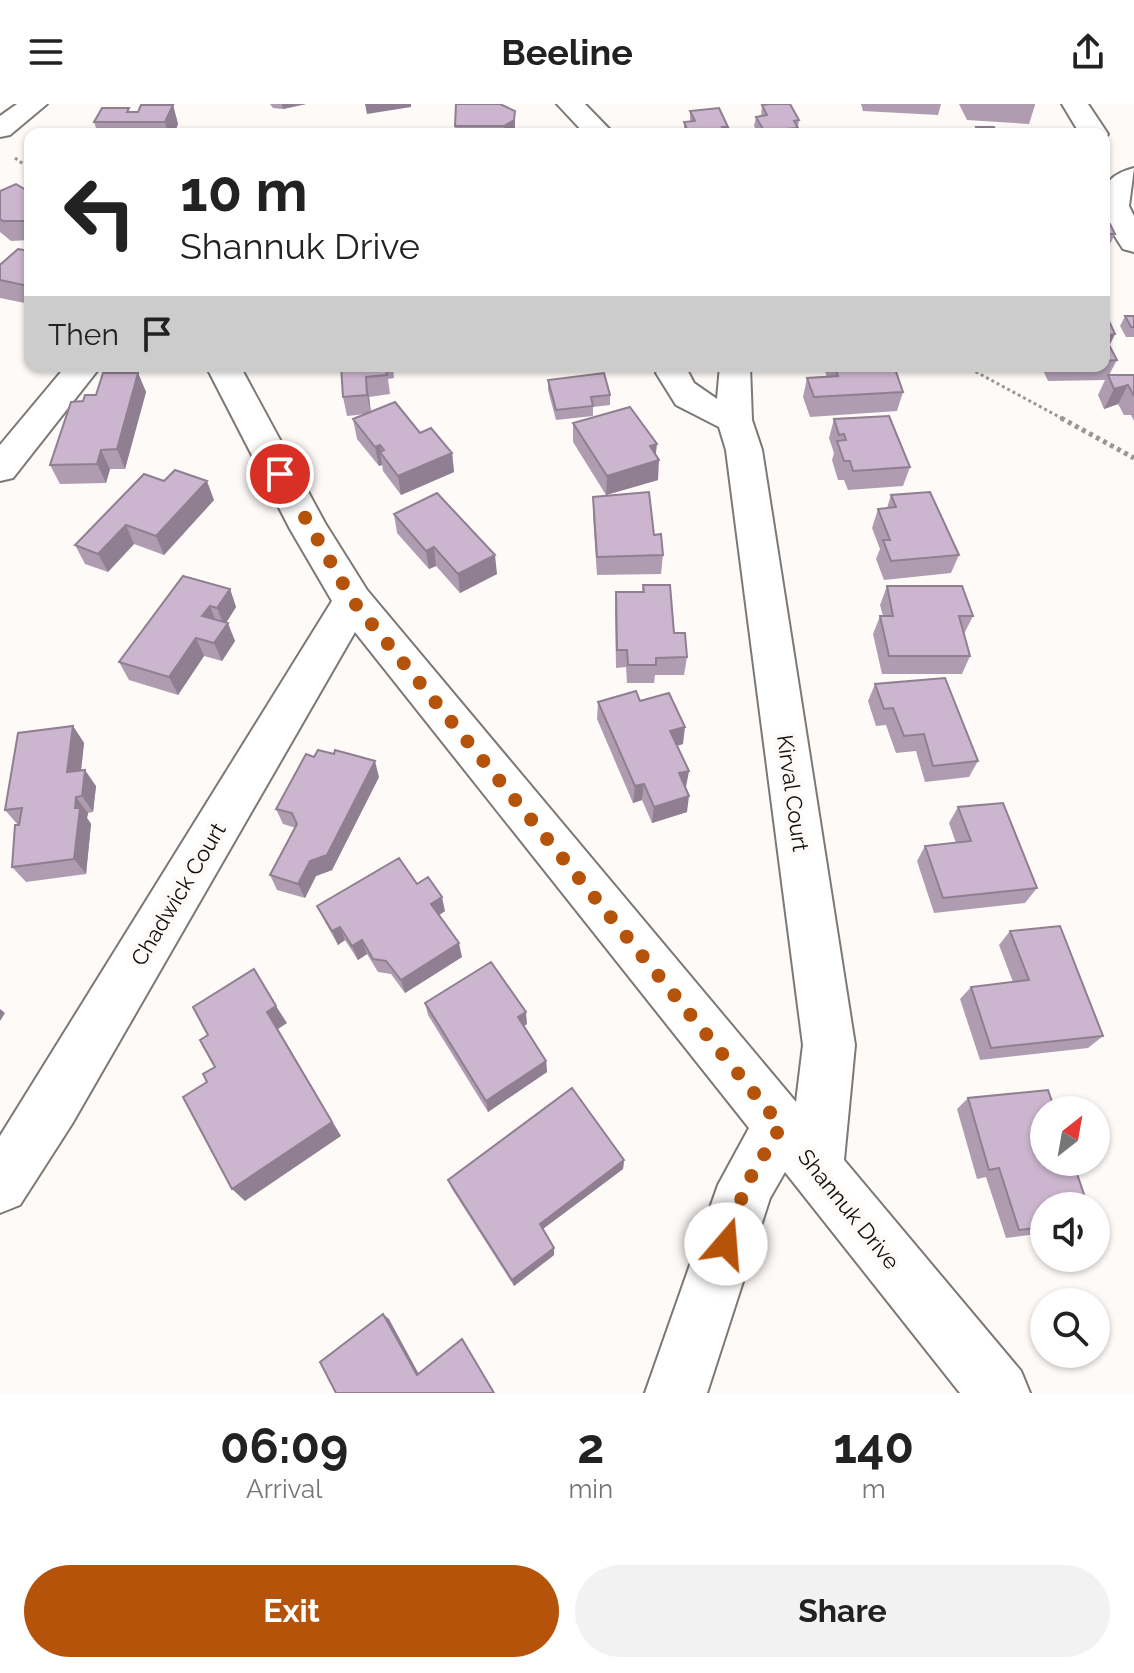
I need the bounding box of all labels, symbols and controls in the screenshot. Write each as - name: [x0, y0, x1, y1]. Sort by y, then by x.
- icon: menu: [24, 30, 68, 74]
- icon: share: [1066, 30, 1110, 74]
- text: Beeline: [501, 31, 633, 73]
- text: 10 m: [180, 158, 308, 224]
- icon: left: [48, 160, 152, 264]
- text: Shannuk Drive: [180, 225, 420, 267]
- icon: arrive: [135, 312, 179, 356]
- text: Then: [48, 317, 119, 352]
- pin: [246, 440, 314, 508]
- icon: arrive: [258, 452, 302, 496]
- street label: Kirval Court: [772, 733, 814, 854]
- street label: Chadwick Court: [125, 817, 231, 970]
- north arrow: [1030, 1096, 1110, 1176]
- map controls: [1030, 1096, 1110, 1368]
- street label: Shannuk Drive: [793, 1144, 905, 1274]
- button: sound: [1030, 1192, 1110, 1272]
- position arrow: [684, 1202, 768, 1286]
- button: search: [1030, 1288, 1110, 1368]
- text: 06:09: [220, 1418, 348, 1474]
- text: 2: [577, 1418, 604, 1474]
- text: 140: [833, 1418, 914, 1474]
- text: Arrival: [246, 1474, 322, 1504]
- text: min: [568, 1474, 613, 1504]
- text: m: [862, 1474, 886, 1504]
- button: Exit: [24, 1565, 559, 1657]
- button: Share: [575, 1565, 1110, 1657]

